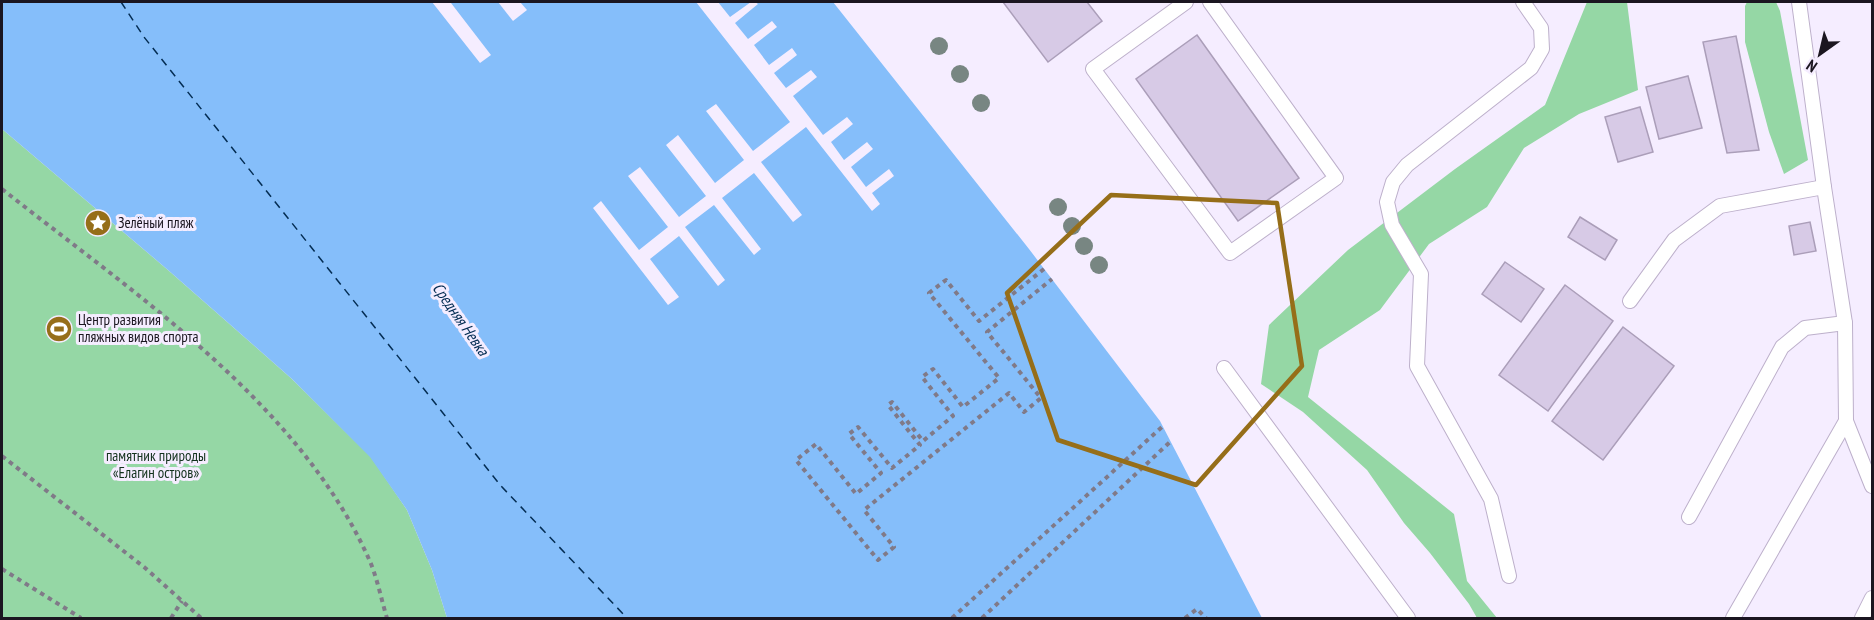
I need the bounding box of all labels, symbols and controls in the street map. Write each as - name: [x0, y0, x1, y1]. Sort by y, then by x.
- north arrow: [1790, 24, 1850, 84]
- text: N: [1802, 56, 1821, 77]
- place icon: Зелёный пляж: [83, 208, 113, 238]
- place label: Зелёный пляж: [118, 213, 194, 232]
- water label: Средняя Невка: [429, 279, 494, 361]
- place label: Центр развития пляжных видов спорта: [78, 310, 198, 346]
- sports icon: Центр развития пляжных видов спорта: [44, 314, 74, 344]
- park label: памятник природы «Елагин остров»: [106, 446, 206, 482]

